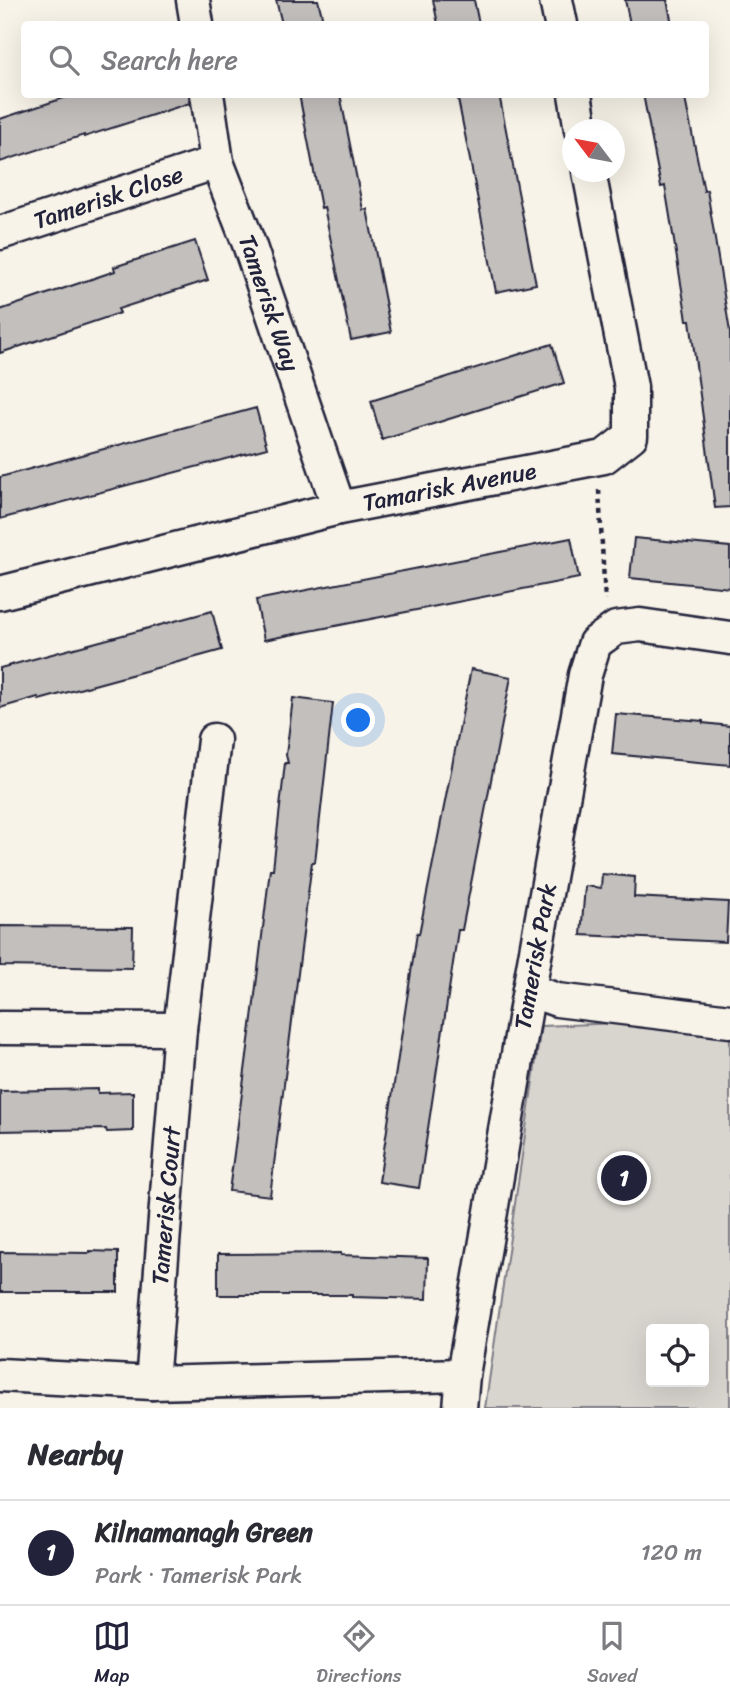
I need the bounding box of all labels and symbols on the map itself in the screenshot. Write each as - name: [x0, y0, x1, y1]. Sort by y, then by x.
- north arrow: [562, 119, 625, 182]
- street label: Tamerisk Close: [28, 153, 189, 242]
- street label: Tamerisk Way: [226, 228, 312, 378]
- street label: Tamarisk Avenue: [359, 449, 540, 524]
- your location: [341, 703, 375, 737]
- street label: Tamerisk Park: [502, 879, 569, 1033]
- street label: Tamerisk Court: [139, 1123, 193, 1286]
- pin: 1: [601, 1152, 647, 1204]

